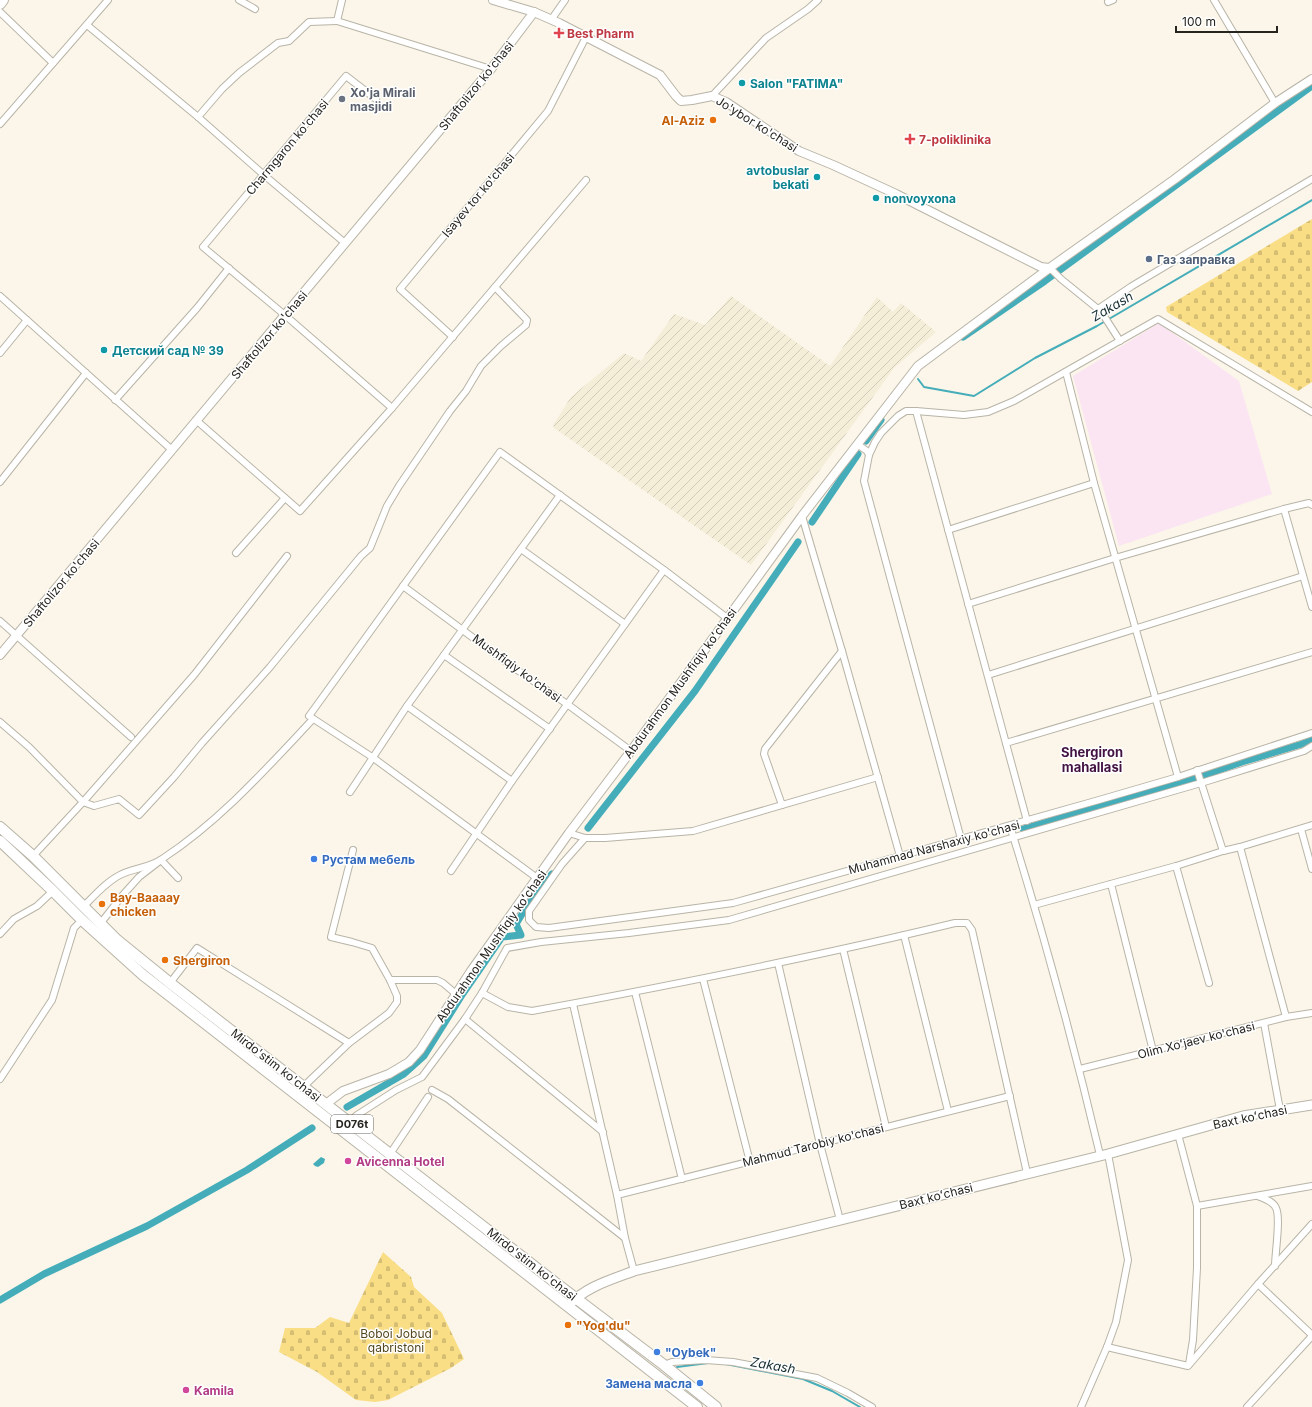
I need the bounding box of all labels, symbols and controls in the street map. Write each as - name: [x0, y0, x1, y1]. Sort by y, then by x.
- scale bar: [1176, 8, 1277, 34]
- text: 100 m: [1182, 14, 1216, 29]
- place label: Best Pharm: [567, 26, 634, 41]
- marker: Best Pharm: [554, 28, 564, 38]
- street label: Shaftolizor ko'chasi: [435, 38, 517, 134]
- place label: Salon "FATIMA": [750, 76, 843, 91]
- marker: Salon "FATIMA": [737, 78, 747, 88]
- place label: Xo'ja Mirali masjidi: [350, 85, 415, 114]
- street label: Jo'ybor ko'chasi: [713, 93, 801, 155]
- marker: Xo'ja Mirali masjidi: [337, 94, 347, 104]
- street label: Charmgaron ko'chasi: [242, 96, 332, 198]
- place label: Al-Aziz: [662, 113, 705, 128]
- marker: Al-Aziz: [708, 115, 718, 125]
- place label: 7-poliklinika: [919, 132, 991, 147]
- marker: 7-poliklinika: [904, 133, 916, 145]
- street label: Isayev tor ko'chasi: [438, 150, 518, 240]
- place label: avtobuslar bekati: [746, 163, 809, 192]
- marker: avtobuslar bekati: [812, 172, 822, 182]
- place label: nonvoyxona: [884, 191, 956, 206]
- marker: nonvoyxona: [871, 193, 881, 203]
- place label: Газ заправка: [1157, 252, 1235, 267]
- marker: Газ заправка: [1144, 254, 1154, 264]
- street label: Shaftolizor ko'chasi: [228, 288, 310, 382]
- water label: Zakash: [1088, 288, 1136, 324]
- place label: Детский сад № 39: [112, 343, 224, 358]
- marker: Детский сад № 39: [99, 345, 109, 355]
- street label: Shaftolizor ko'chasi: [20, 536, 102, 630]
- street label: Abdurahmon Mushfiqiy koʻchasi: [620, 605, 740, 761]
- street label: Mushfiqiy ko'chasi: [470, 631, 564, 705]
- district label: Shergiron mahallasi: [1061, 744, 1123, 775]
- street label: Muhammad Narshaxiy ko'chasi: [847, 817, 1022, 877]
- place label: Рустам мебель: [322, 852, 415, 867]
- marker: Рустам мебель: [309, 854, 319, 864]
- street label: Abdurahmon Mushfiqiy koʻchasi: [433, 867, 549, 1025]
- place label: Bay-Baaaay chicken: [110, 890, 181, 919]
- marker: Bay-Baaaay chicken: [97, 899, 107, 909]
- place label: Shergiron: [173, 953, 230, 968]
- marker: Shergiron: [160, 955, 170, 965]
- street label: Olim Xoʻjaev ko'chasi: [1136, 1018, 1256, 1062]
- street label: Mirdo'stim ko'chasi: [228, 1025, 324, 1105]
- street label: Baxt koʻchasi: [1212, 1102, 1288, 1132]
- road number: D076t: [331, 1115, 373, 1133]
- street label: Mahmud Tarobiy ko'chasi: [741, 1120, 885, 1170]
- place label: Avicenna Hotel: [356, 1154, 445, 1169]
- marker: Avicenna Hotel: [343, 1156, 353, 1166]
- street label: Baxt koʻchasi: [898, 1180, 974, 1212]
- street label: Mirdo'stim ko'chasi: [484, 1224, 580, 1304]
- place label: "Yog'du": [576, 1318, 631, 1333]
- marker: "Yog'du": [563, 1320, 573, 1330]
- park label: Boboi Jobud qabristoni: [360, 1326, 432, 1355]
- place label: "Oybek": [665, 1345, 716, 1360]
- marker: "Oybek": [652, 1347, 662, 1357]
- water label: Zakash: [749, 1353, 797, 1377]
- place label: Замена масла: [605, 1376, 692, 1391]
- marker: Замена масла: [695, 1378, 705, 1388]
- place label: Kamila: [194, 1383, 234, 1398]
- marker: Kamila: [181, 1385, 191, 1395]

